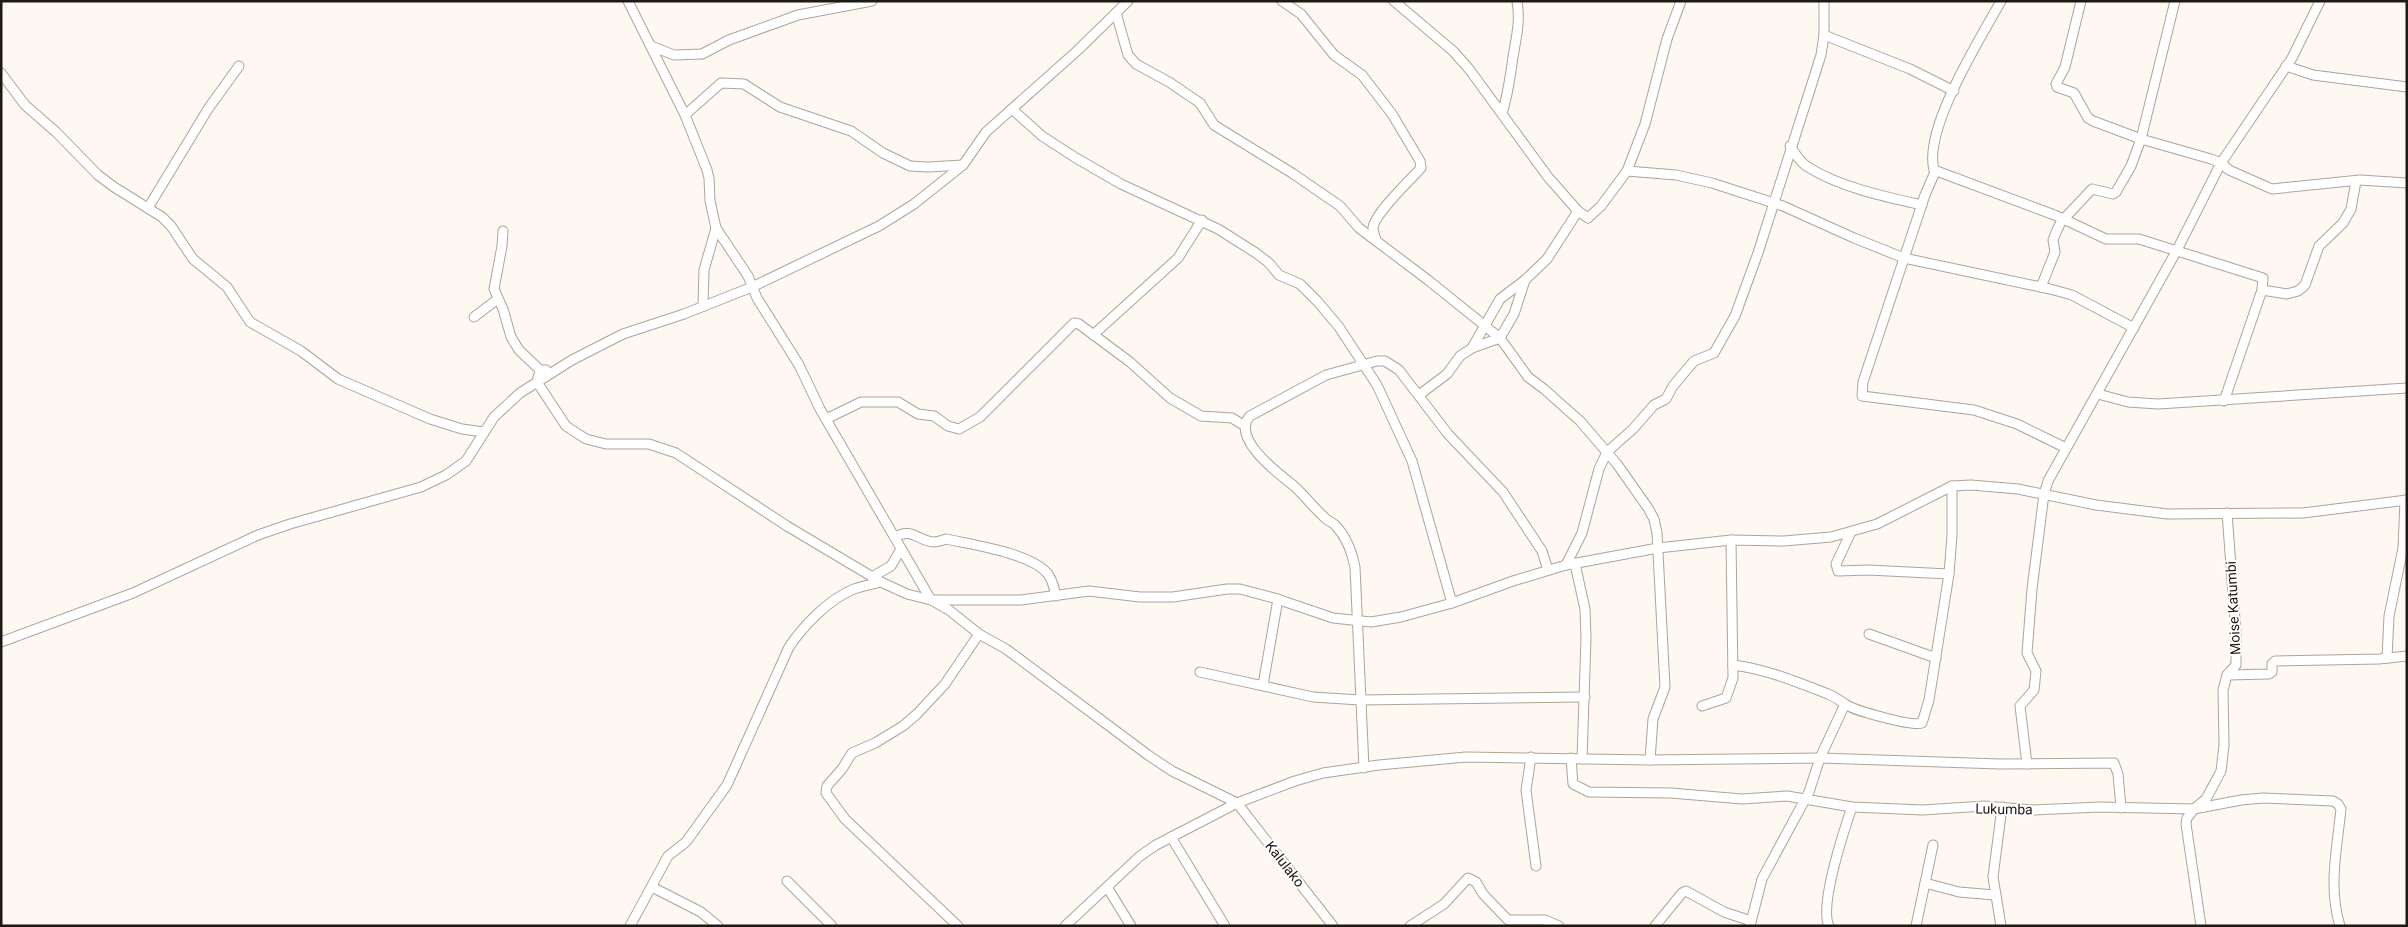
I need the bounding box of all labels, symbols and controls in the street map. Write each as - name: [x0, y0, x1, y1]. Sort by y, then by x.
- street label: Moise Katumbi: [2223, 561, 2243, 655]
- street label: Lukumba: [1975, 800, 2033, 818]
- street label: Kalulako: [1262, 838, 1308, 890]

